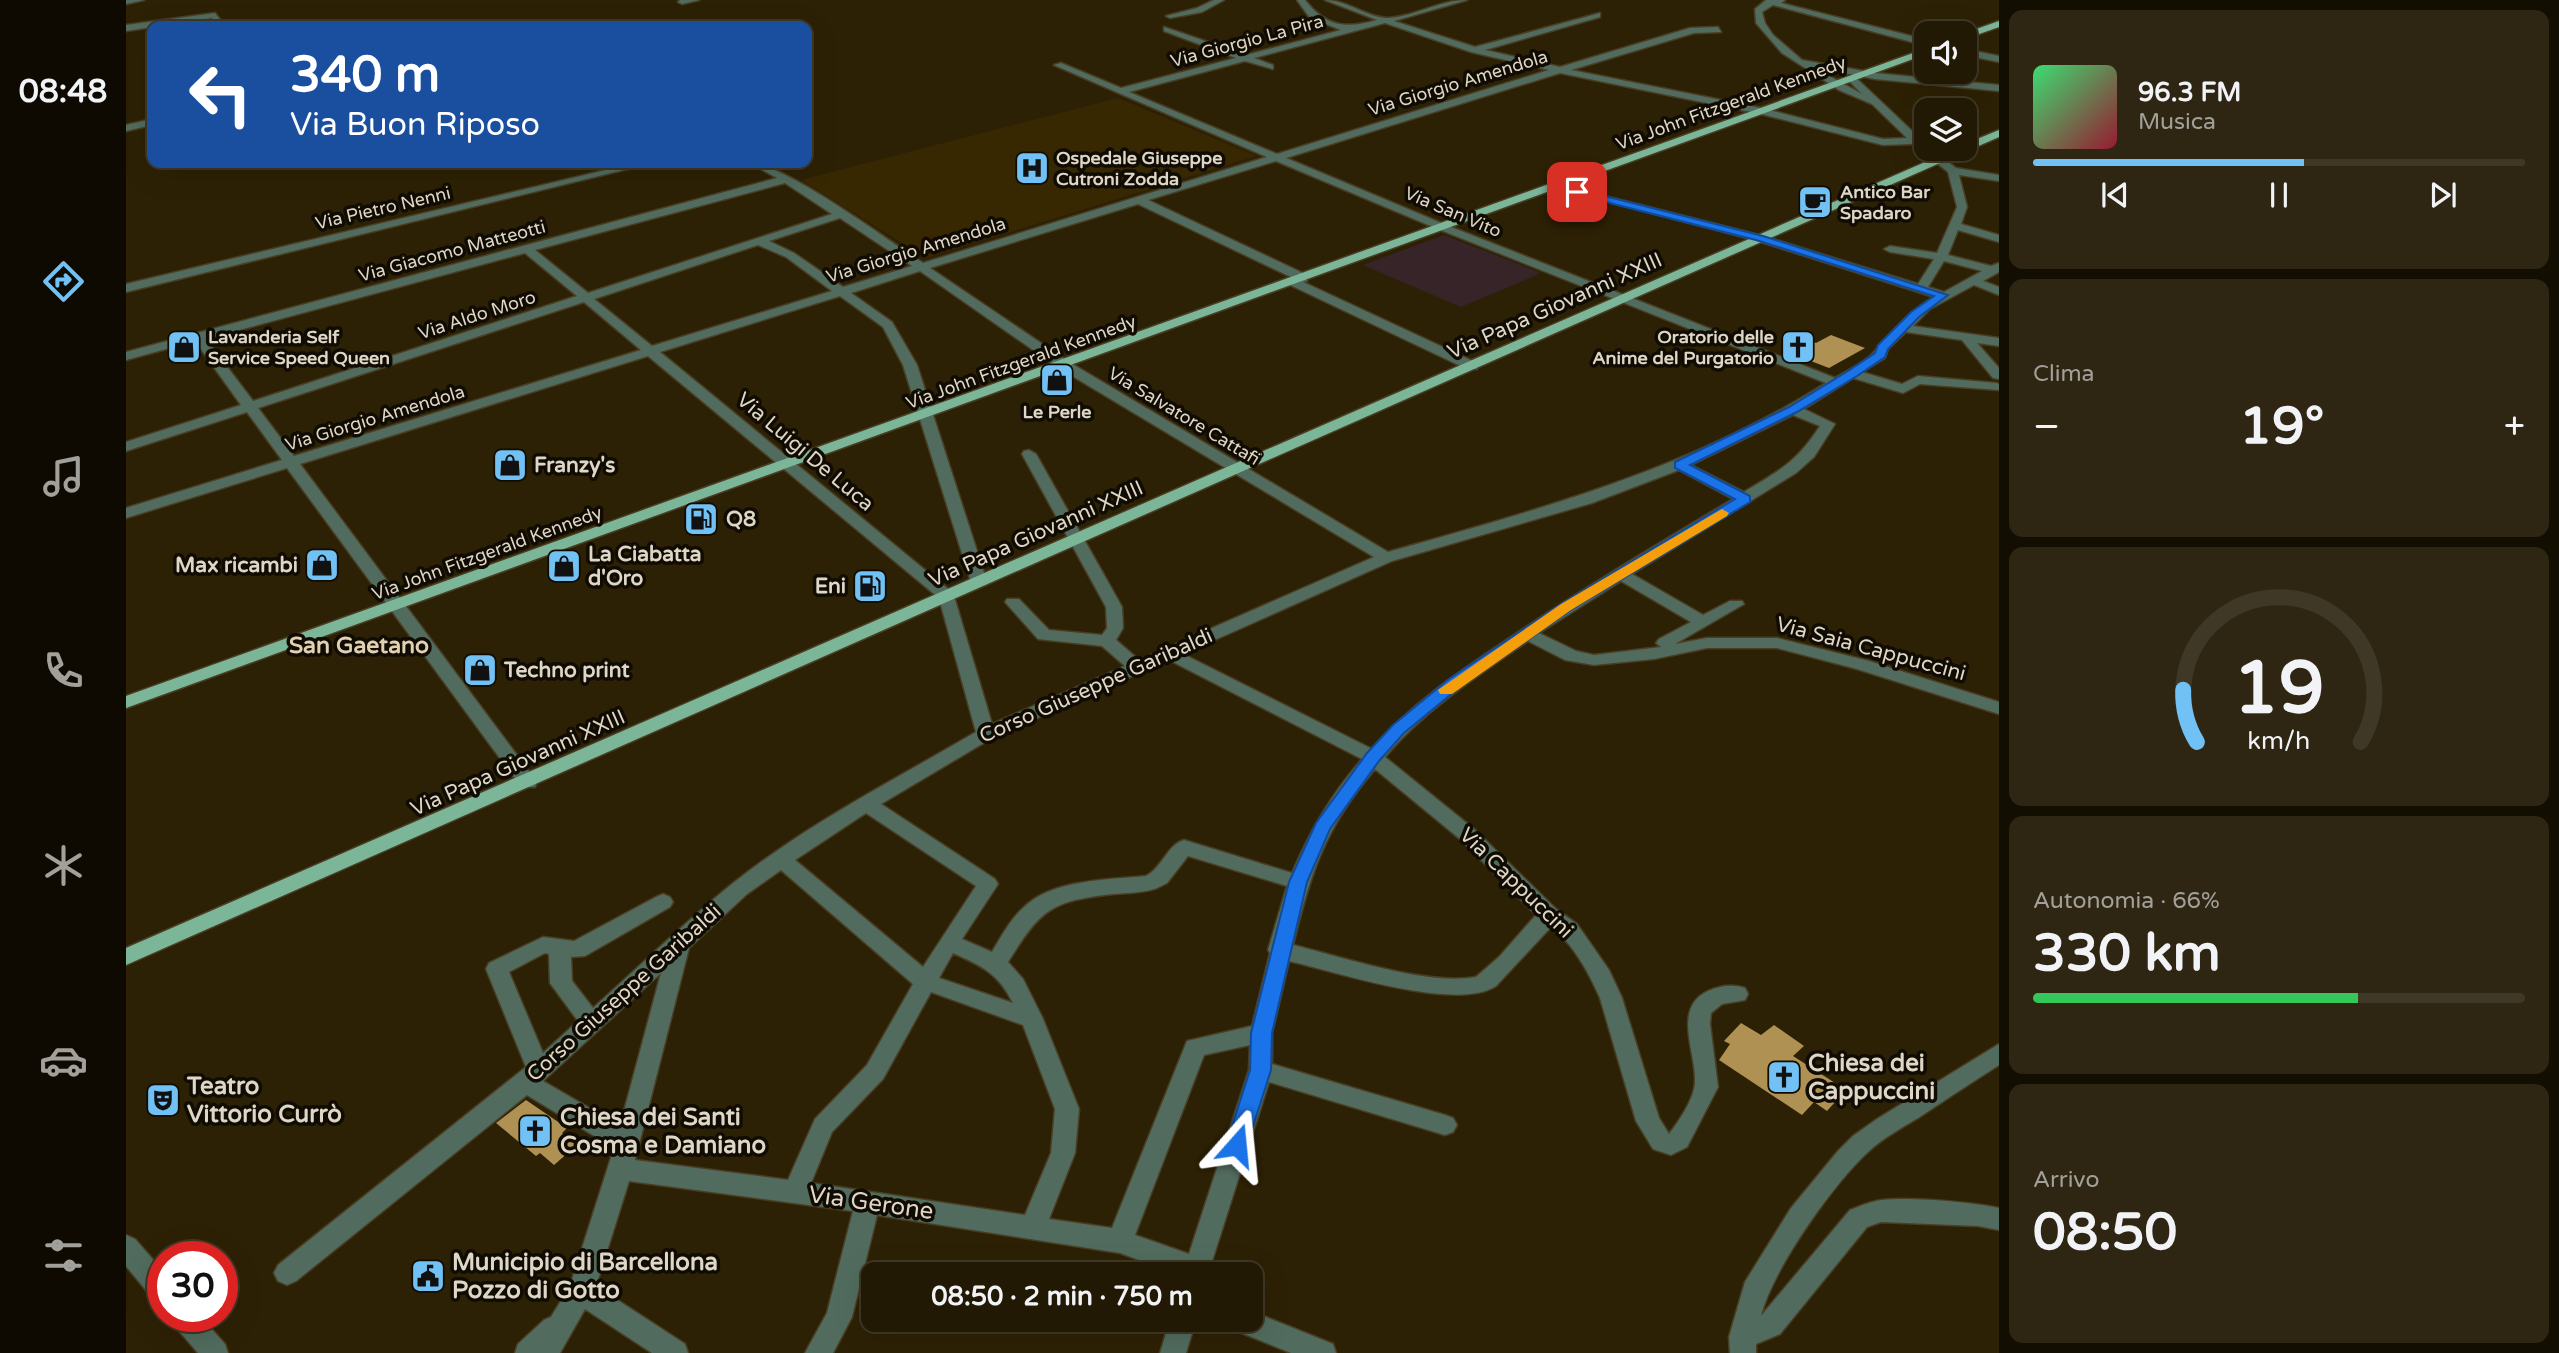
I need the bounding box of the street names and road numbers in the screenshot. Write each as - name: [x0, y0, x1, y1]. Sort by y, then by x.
- street label: Via Giorgio La Pira: [1168, 10, 1326, 72]
- street label: Via Giorgio Amendola: [1366, 45, 1550, 121]
- street label: Via John Fitzgerald Kennedy: [1613, 51, 1849, 155]
- street label: Via Pietro Nenni: [313, 182, 453, 234]
- street label: Via San Vito: [1401, 182, 1505, 242]
- street label: Via Giorgio Amendola: [824, 212, 1008, 288]
- street label: Via Giacomo Matteotti: [356, 215, 548, 287]
- street label: Via Papa Giovanni XXIII: [1444, 247, 1666, 365]
- street label: Via Aldo Moro: [416, 286, 538, 344]
- street label: Via John Fitzgerald Kennedy: [903, 310, 1139, 414]
- street label: Via Salvatore Cattafi: [1104, 362, 1264, 470]
- street label: Via Giorgio Amendola: [283, 380, 467, 456]
- street label: Via Luigi De Luca: [731, 387, 879, 517]
- street label: Via Papa Giovanni XXIII: [925, 475, 1147, 593]
- street label: Via John Fitzgerald Kennedy: [369, 501, 605, 605]
- street label: Via Saia Cappuccini: [1773, 612, 1969, 686]
- street label: Corso Giuseppe Garibaldi: [975, 623, 1217, 749]
- street label: Via Papa Giovanni XXIII: [407, 704, 629, 822]
- street label: Via Cappuccini: [1454, 823, 1578, 943]
- street label: Corso Giuseppe Garibaldi: [522, 899, 726, 1087]
- street label: Via Gerone: [807, 1180, 935, 1226]

